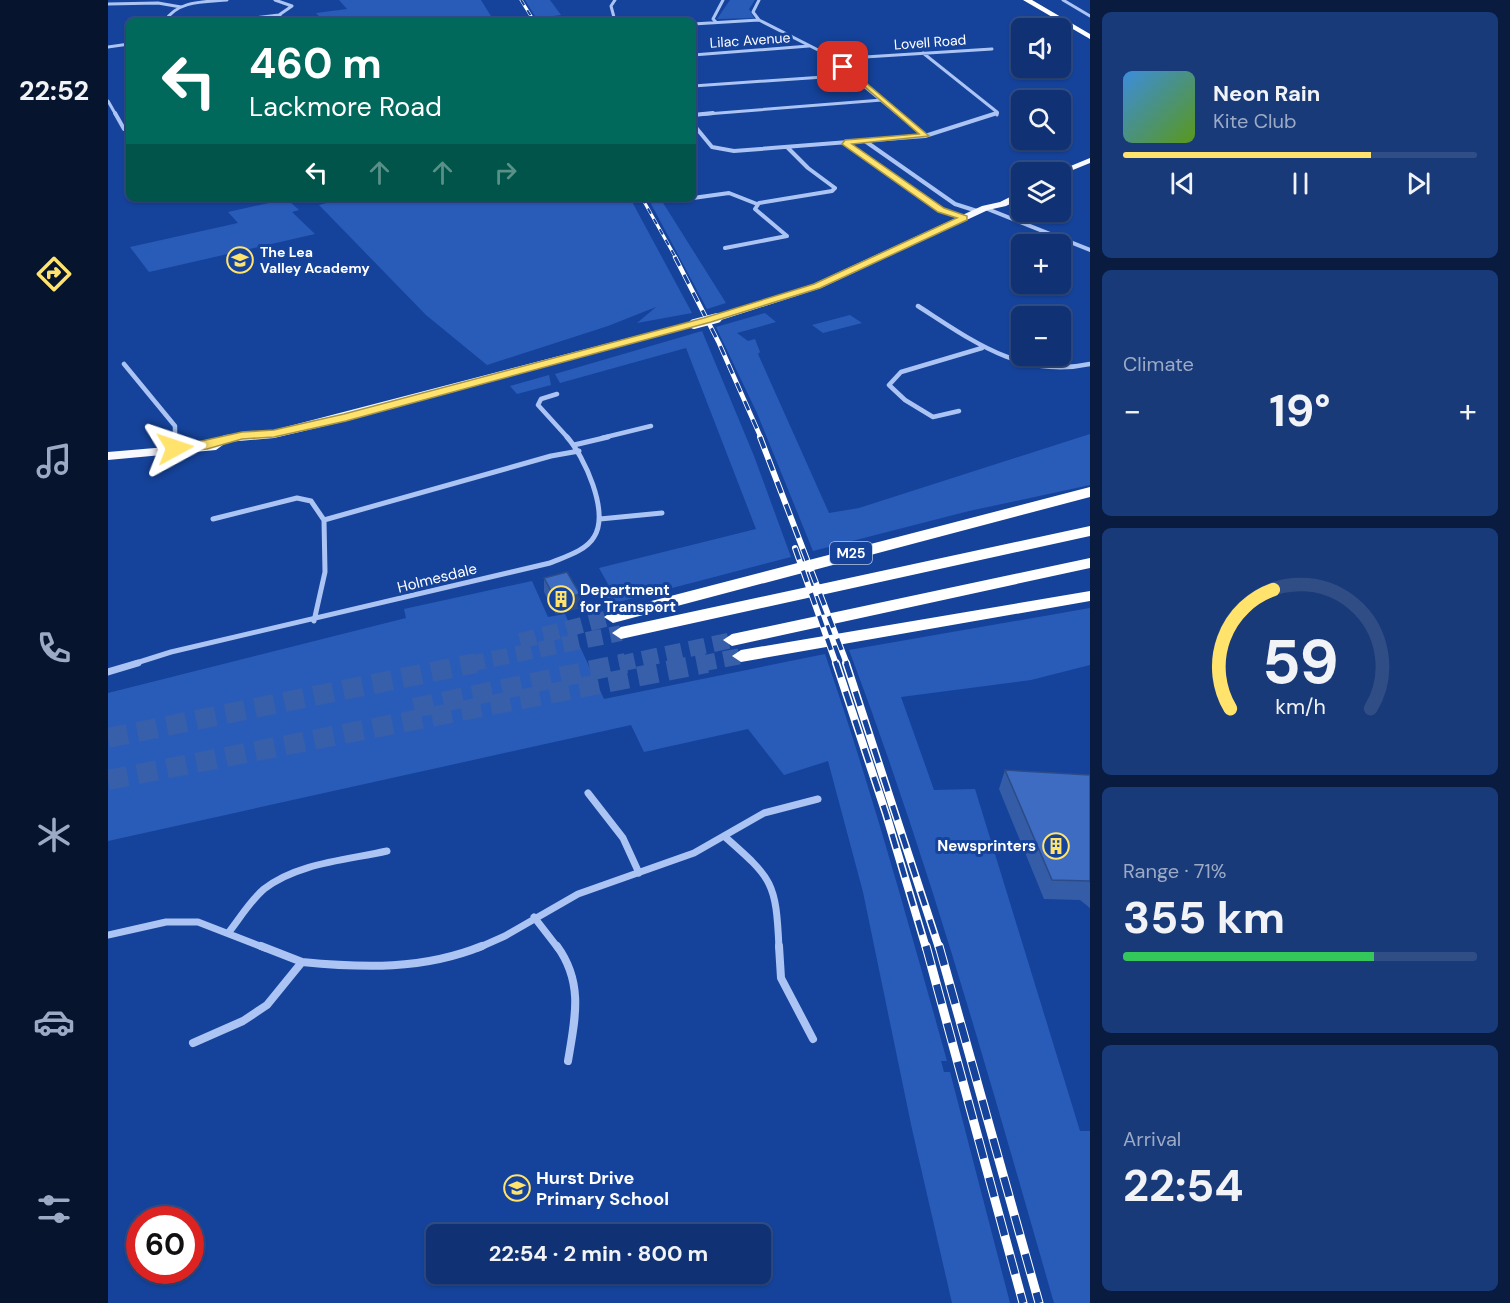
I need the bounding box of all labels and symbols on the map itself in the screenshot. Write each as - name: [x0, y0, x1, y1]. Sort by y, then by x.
- street label: Lilac Avenue: [709, 28, 791, 52]
- street label: Lovell Road: [893, 30, 967, 54]
- pin: [817, 41, 868, 92]
- place label: The Lea Valley Academy: [260, 243, 370, 277]
- school or university icon: The Lea Valley Academy: [225, 245, 255, 275]
- position arrow: [143, 416, 207, 480]
- road number: M25: [830, 542, 872, 564]
- street label: Holmesdale: [395, 558, 479, 598]
- place label: Department for Transport: [580, 580, 676, 617]
- building icon: Department for Transport: [546, 584, 576, 614]
- building icon: Newsprinters: [1041, 831, 1071, 861]
- place label: Newsprinters: [937, 836, 1036, 856]
- place label: Hurst Drive Primary School: [536, 1166, 669, 1211]
- school or university icon: Hurst Drive Primary School: [502, 1173, 532, 1203]
- speed limit sign: 60: [126, 1206, 204, 1284]

